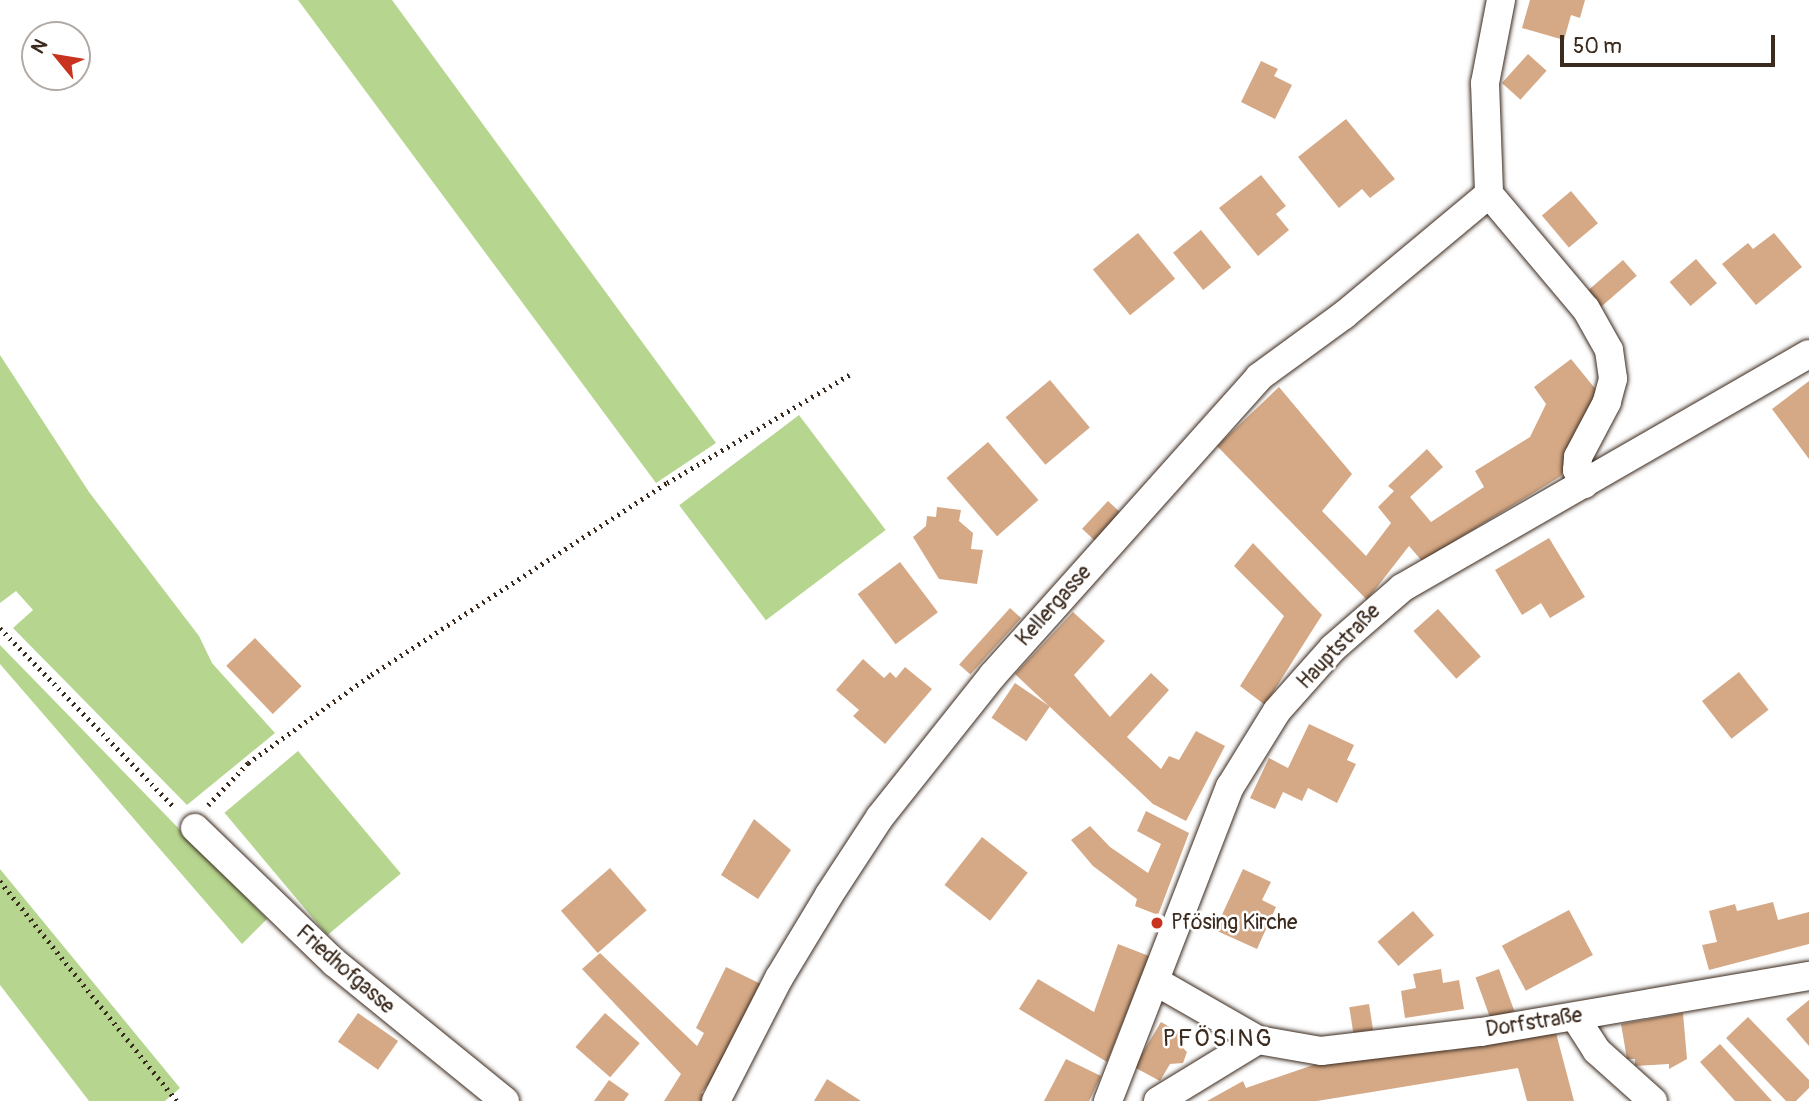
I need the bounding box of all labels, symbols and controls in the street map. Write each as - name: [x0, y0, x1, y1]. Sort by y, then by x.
- north arrow: [21, 21, 91, 91]
- scale bar: [1564, 21, 1779, 65]
- text: 50 m: [1573, 33, 1622, 60]
- text: N: [26, 35, 53, 58]
- street label: Kellergasse: [1011, 560, 1097, 652]
- street label: Hauptstraße: [1292, 599, 1386, 695]
- place label: Pfösing Kirche: [1171, 910, 1297, 936]
- marker: Pfösing Kirche: [1149, 915, 1165, 931]
- street label: Friedhofgasse: [291, 920, 399, 1020]
- street label: Dorfstraße: [1484, 1003, 1584, 1043]
- district label: PFÖSING: [1163, 1025, 1273, 1053]

